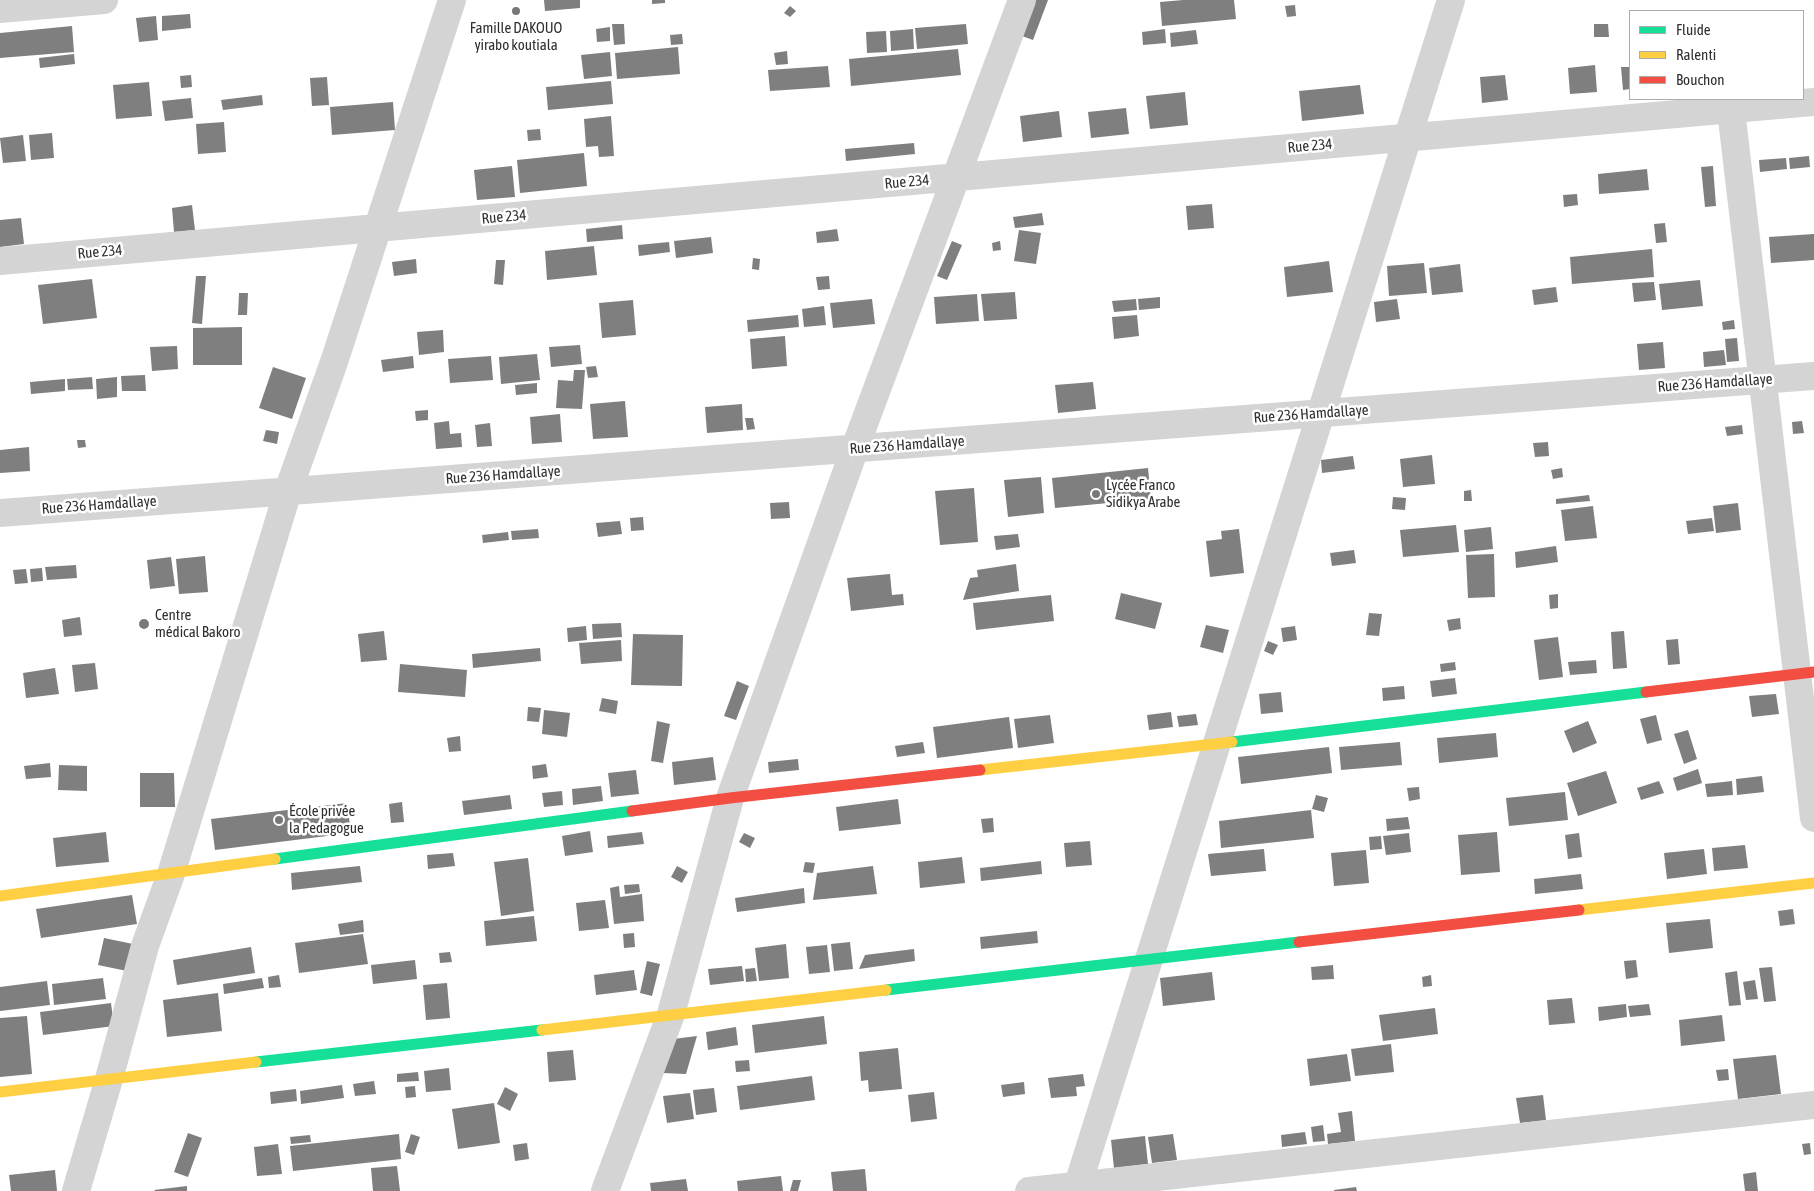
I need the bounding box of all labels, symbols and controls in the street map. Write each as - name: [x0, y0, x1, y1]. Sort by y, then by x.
- marker: Famille DAKOUO yirabo koutiala: [510, 5, 522, 17]
- legend: [1629, 10, 1804, 100]
- place label: Famille DAKOUO yirabo koutiala: [470, 19, 562, 54]
- text: Fluide: [1676, 21, 1711, 38]
- text: Ralenti: [1676, 46, 1716, 63]
- text: Bouchon: [1676, 71, 1725, 88]
- street label: Rue 234: [1287, 135, 1333, 157]
- street label: Rue 234: [884, 171, 930, 193]
- street label: Rue 234: [481, 206, 527, 228]
- street label: Rue 234: [77, 241, 123, 263]
- street label: Rue 236 Hamdallaye: [1657, 370, 1773, 396]
- street label: Rue 236 Hamdallaye: [1253, 401, 1369, 427]
- street label: Rue 236 Hamdallaye: [849, 432, 965, 458]
- street label: Rue 236 Hamdallaye: [445, 462, 561, 488]
- place label: Lycée Franco Sidikya Arabe: [1106, 476, 1180, 511]
- marker: Lycée Franco Sidikya Arabe: [1090, 488, 1102, 500]
- street label: Rue 236 Hamdallaye: [41, 492, 157, 518]
- place label: Centre médical Bakoro: [155, 606, 241, 641]
- marker: Centre médical Bakoro: [137, 617, 151, 631]
- place label: École privée la Pedagogue: [289, 802, 364, 837]
- marker: École privée la Pedagogue: [273, 814, 285, 826]

